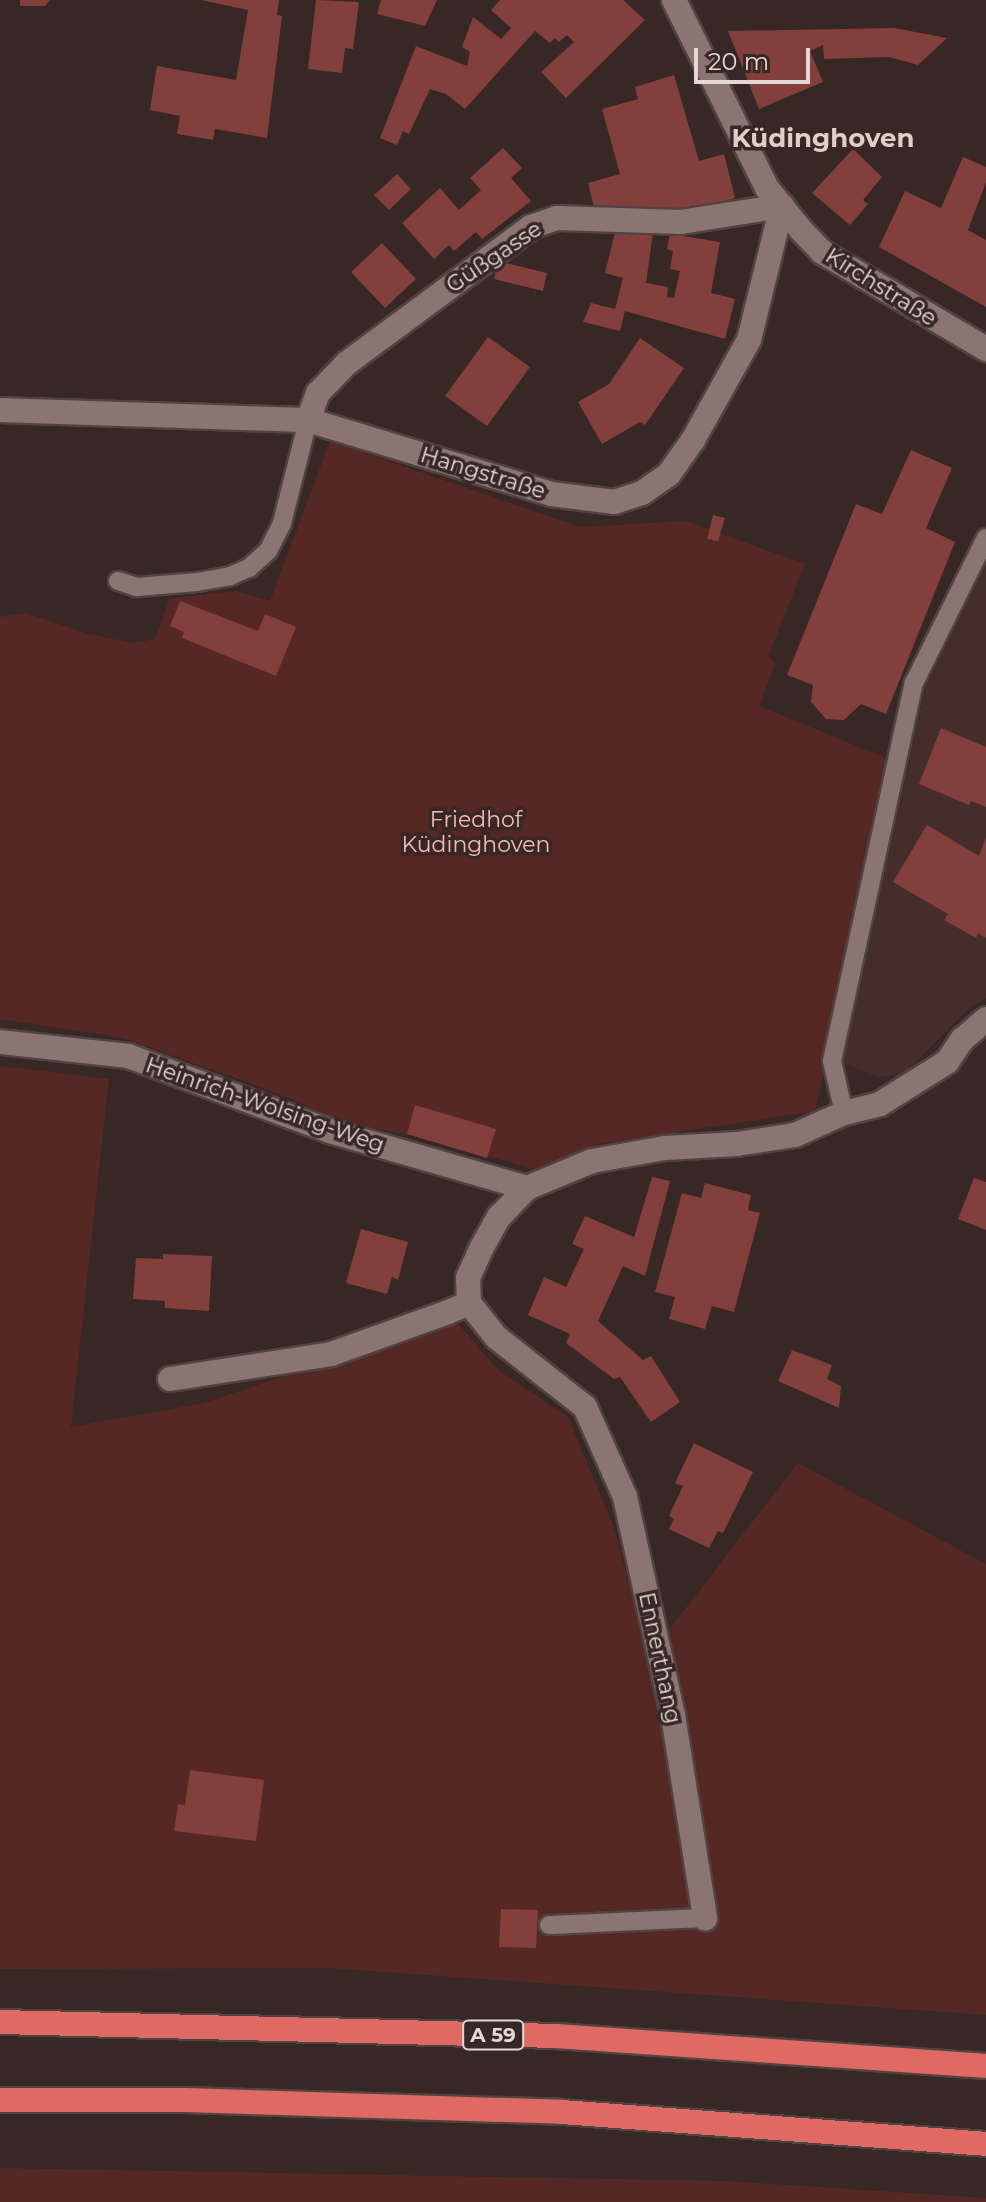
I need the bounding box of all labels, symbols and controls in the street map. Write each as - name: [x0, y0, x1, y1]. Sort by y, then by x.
- scale bar: [698, 32, 814, 82]
- text: 20 m: [708, 47, 769, 76]
- district label: Küdinghoven: [732, 123, 914, 155]
- street label: Güßgasse: [441, 215, 547, 299]
- street label: Kirchstraße: [821, 242, 941, 332]
- street label: Hangstraße: [417, 441, 549, 505]
- park label: Friedhof Küdinghoven: [402, 806, 550, 858]
- street label: Heinrich-Wolsing-Weg: [142, 1052, 388, 1158]
- street label: Ennerthang: [633, 1590, 687, 1726]
- road number: A 59: [461, 2019, 525, 2051]

